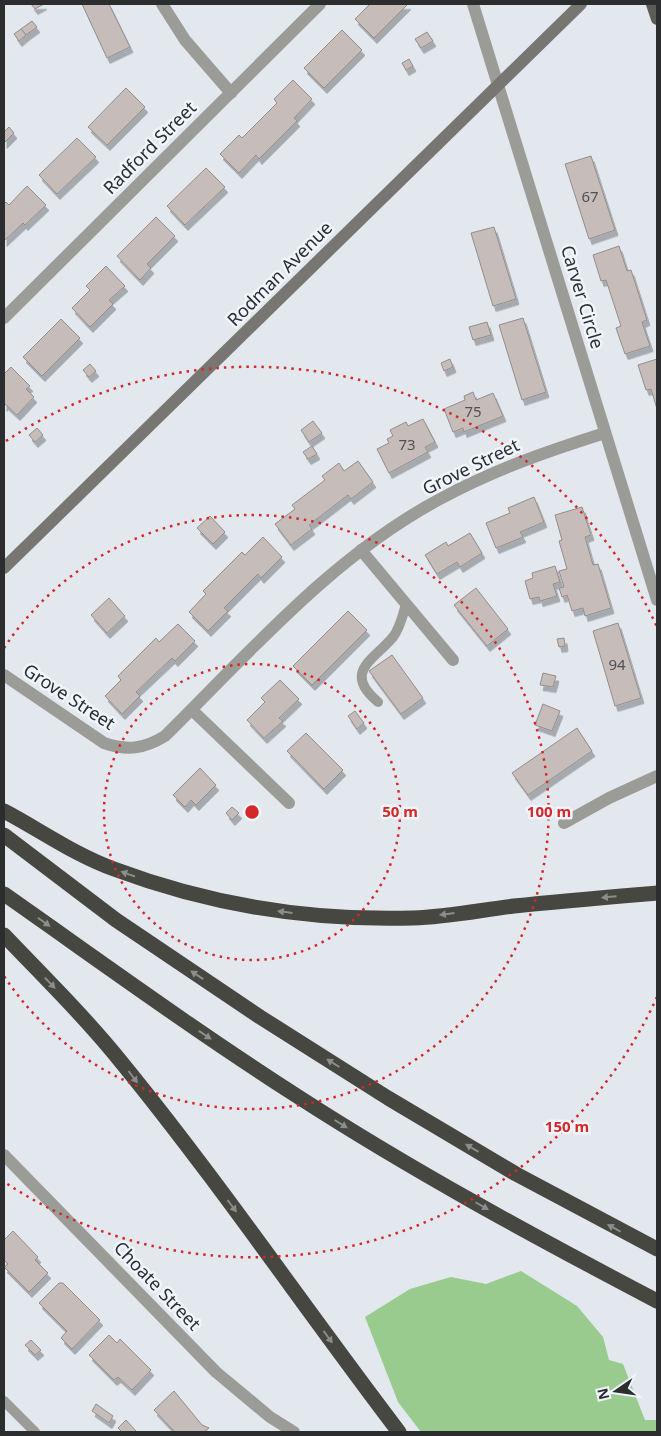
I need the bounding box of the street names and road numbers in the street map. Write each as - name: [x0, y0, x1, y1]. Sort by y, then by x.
- street label: Radford Street: [97, 95, 201, 199]
- street label: Rodman Avenue: [222, 216, 337, 331]
- street label: Carver Circle: [556, 242, 610, 351]
- street label: Grove Street: [418, 432, 523, 500]
- street label: Grove Street: [19, 658, 121, 735]
- street label: Choate Street: [109, 1236, 207, 1335]

